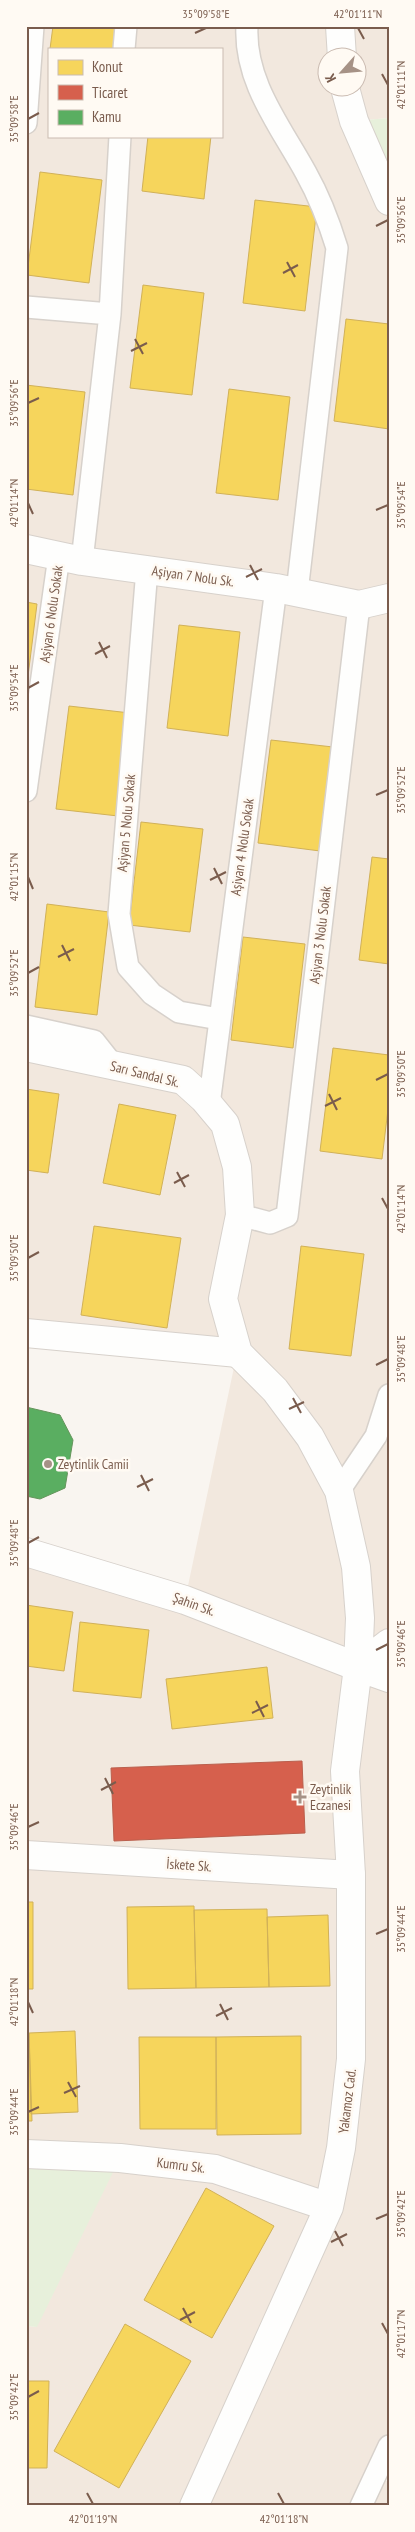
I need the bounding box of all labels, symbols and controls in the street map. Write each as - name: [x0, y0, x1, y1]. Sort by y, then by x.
- text: 35°09'58"E: [182, 6, 230, 21]
- text: 42°01'11"N: [334, 6, 382, 21]
- legend: [48, 48, 222, 138]
- north arrow: [318, 48, 368, 98]
- text: Konut: [92, 57, 123, 76]
- text: 42°01'11"N: [393, 61, 408, 109]
- text: K: [320, 70, 340, 85]
- text: Ticaret: [92, 83, 128, 102]
- text: 35°09'58"E: [6, 95, 21, 143]
- text: Kamu: [92, 107, 121, 126]
- text: 35°09'56"E: [393, 196, 408, 244]
- text: 35°09'56"E: [6, 379, 21, 427]
- text: 42°01'14"N: [6, 479, 21, 527]
- text: 35°09'54"E: [393, 481, 408, 529]
- street label: Aşiyan 7 Nolu Sk.: [151, 561, 235, 591]
- street label: Aşiyan 6 Nolu Sokak: [35, 564, 67, 664]
- text: 35°09'54"E: [6, 664, 21, 712]
- text: 35°09'52"E: [393, 766, 408, 814]
- street label: Aşiyan 5 Nolu Sokak: [113, 773, 139, 873]
- street label: Aşiyan 4 Nolu Sokak: [226, 797, 258, 897]
- text: 42°01'15"N: [6, 853, 21, 901]
- street label: Aşiyan 3 Nolu Sokak: [305, 885, 335, 985]
- text: 35°09'52"E: [6, 949, 21, 997]
- text: 35°09'50"E: [393, 1050, 408, 1098]
- street label: Sarı Sandal Sk.: [108, 1057, 182, 1091]
- text: 42°01'14"N: [393, 1185, 408, 1233]
- text: 35°09'50"E: [6, 1234, 21, 1282]
- text: 35°09'48"E: [393, 1335, 408, 1383]
- place label: Zeytinlik Camii: [58, 1455, 129, 1473]
- marker: Zeytinlik Camii: [42, 1458, 54, 1470]
- text: 35°09'48"E: [6, 1519, 21, 1567]
- street label: Şahin Sk.: [170, 1588, 218, 1620]
- text: 35°09'46"E: [393, 1620, 408, 1668]
- place label: Zeytinlik Eczanesi: [310, 1780, 352, 1814]
- marker: Zeytinlik Eczanesi: [294, 1791, 306, 1803]
- text: 35°09'46"E: [6, 1803, 21, 1851]
- street label: İskete Sk.: [166, 1854, 212, 1876]
- text: 35°09'44"E: [393, 1905, 408, 1953]
- text: 42°01'18"N: [6, 1978, 21, 2026]
- street label: Yakamoz Cad.: [334, 2068, 360, 2134]
- text: 35°09'44"E: [6, 2088, 21, 2136]
- street label: Kumru Sk.: [156, 2153, 206, 2177]
- text: 35°09'42"E: [393, 2190, 408, 2238]
- text: 42°01'17"N: [393, 2310, 408, 2358]
- text: 35°09'42"E: [6, 2373, 21, 2421]
- text: 42°01'19"N: [69, 2511, 117, 2526]
- text: 42°01'18"N: [260, 2511, 308, 2526]

